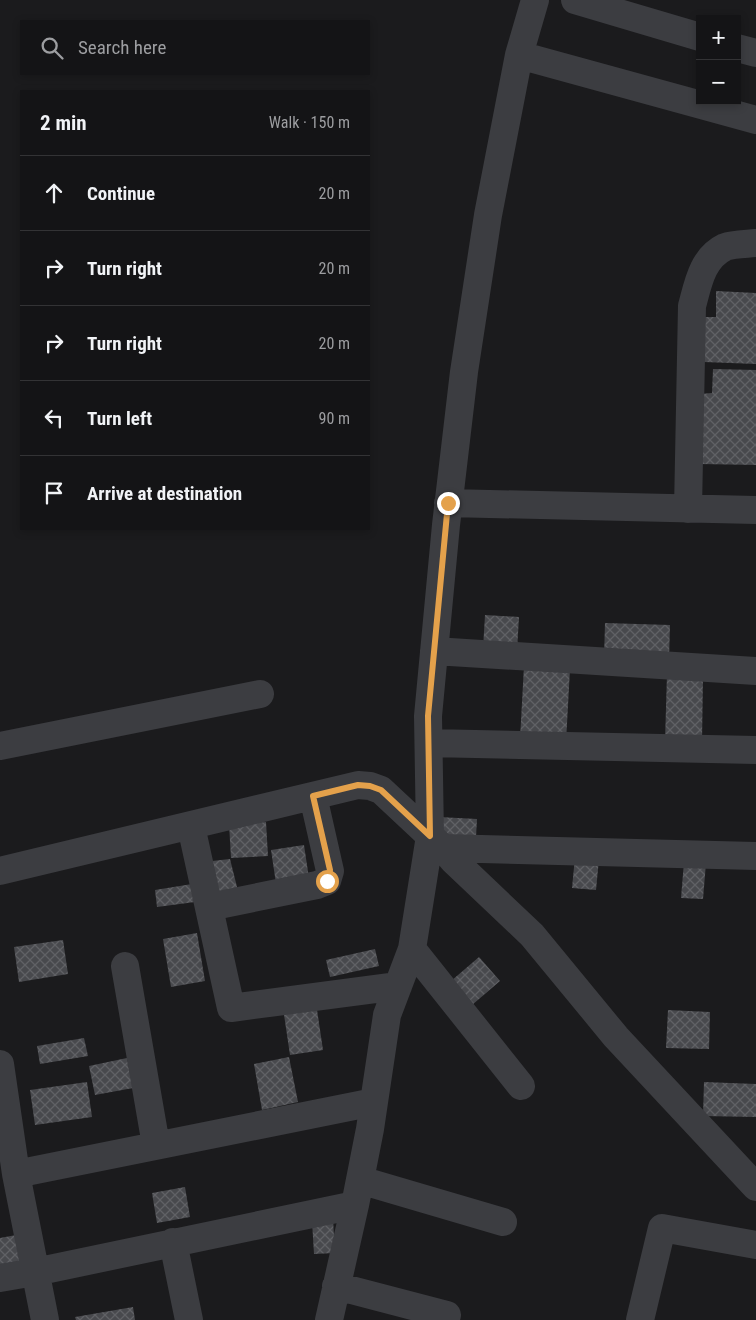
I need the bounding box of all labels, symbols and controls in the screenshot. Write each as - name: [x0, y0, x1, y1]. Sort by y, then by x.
- map controls: [696, 15, 741, 105]
- button: +: [696, 15, 741, 60]
- search box: [20, 20, 370, 75]
- icon: search: [38, 34, 66, 62]
- text: Search here: [78, 36, 166, 59]
- button: −: [696, 60, 741, 105]
- text: 2 min: [40, 111, 87, 135]
- text: Walk · 150 m: [269, 113, 350, 132]
- icon: ahead: [40, 179, 68, 207]
- text: Continue: [87, 182, 155, 205]
- text: 20 m: [318, 184, 350, 203]
- icon: right: [40, 254, 68, 282]
- text: Turn right: [87, 257, 162, 280]
- text: 20 m: [318, 259, 350, 278]
- icon: right: [40, 329, 68, 357]
- text: Turn right: [87, 332, 162, 355]
- text: 20 m: [318, 334, 350, 353]
- icon: left: [40, 404, 68, 432]
- text: Turn left: [87, 407, 152, 430]
- text: 90 m: [318, 409, 350, 428]
- icon: arrive: [40, 479, 68, 507]
- text: Arrive at destination: [87, 482, 242, 505]
- route end: [437, 492, 460, 515]
- route start: [316, 870, 339, 893]

